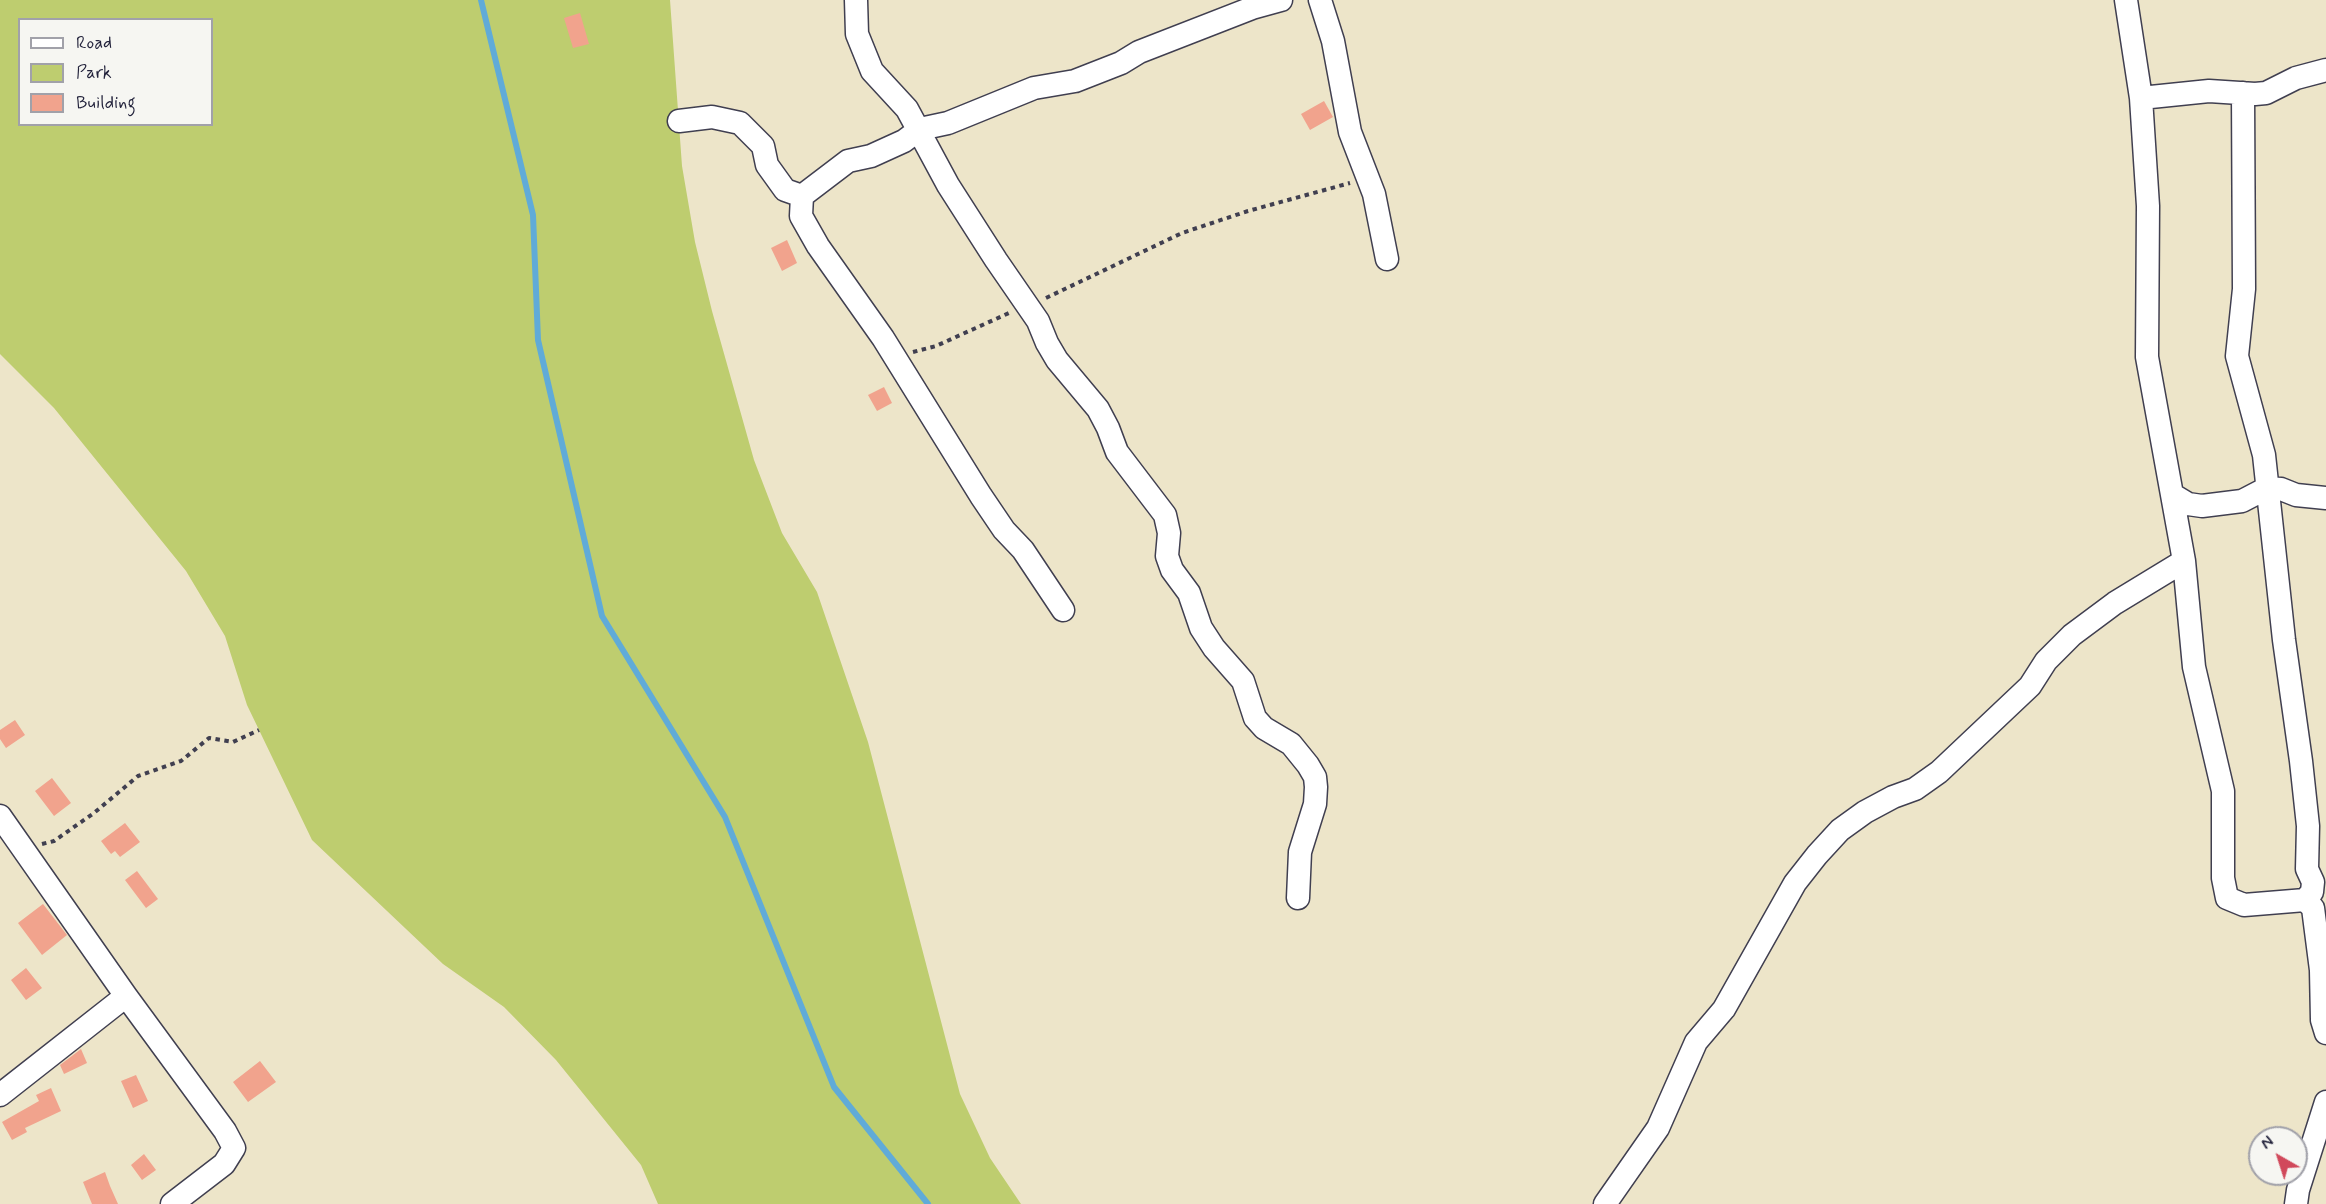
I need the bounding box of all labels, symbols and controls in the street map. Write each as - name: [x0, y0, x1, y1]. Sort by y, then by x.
- legend: [18, 18, 213, 126]
- text: Road: [76, 31, 112, 55]
- text: Park: [76, 61, 112, 85]
- text: Building: [76, 91, 136, 115]
- north arrow: [2248, 1126, 2308, 1186]
- text: N: [2257, 1132, 2278, 1155]

